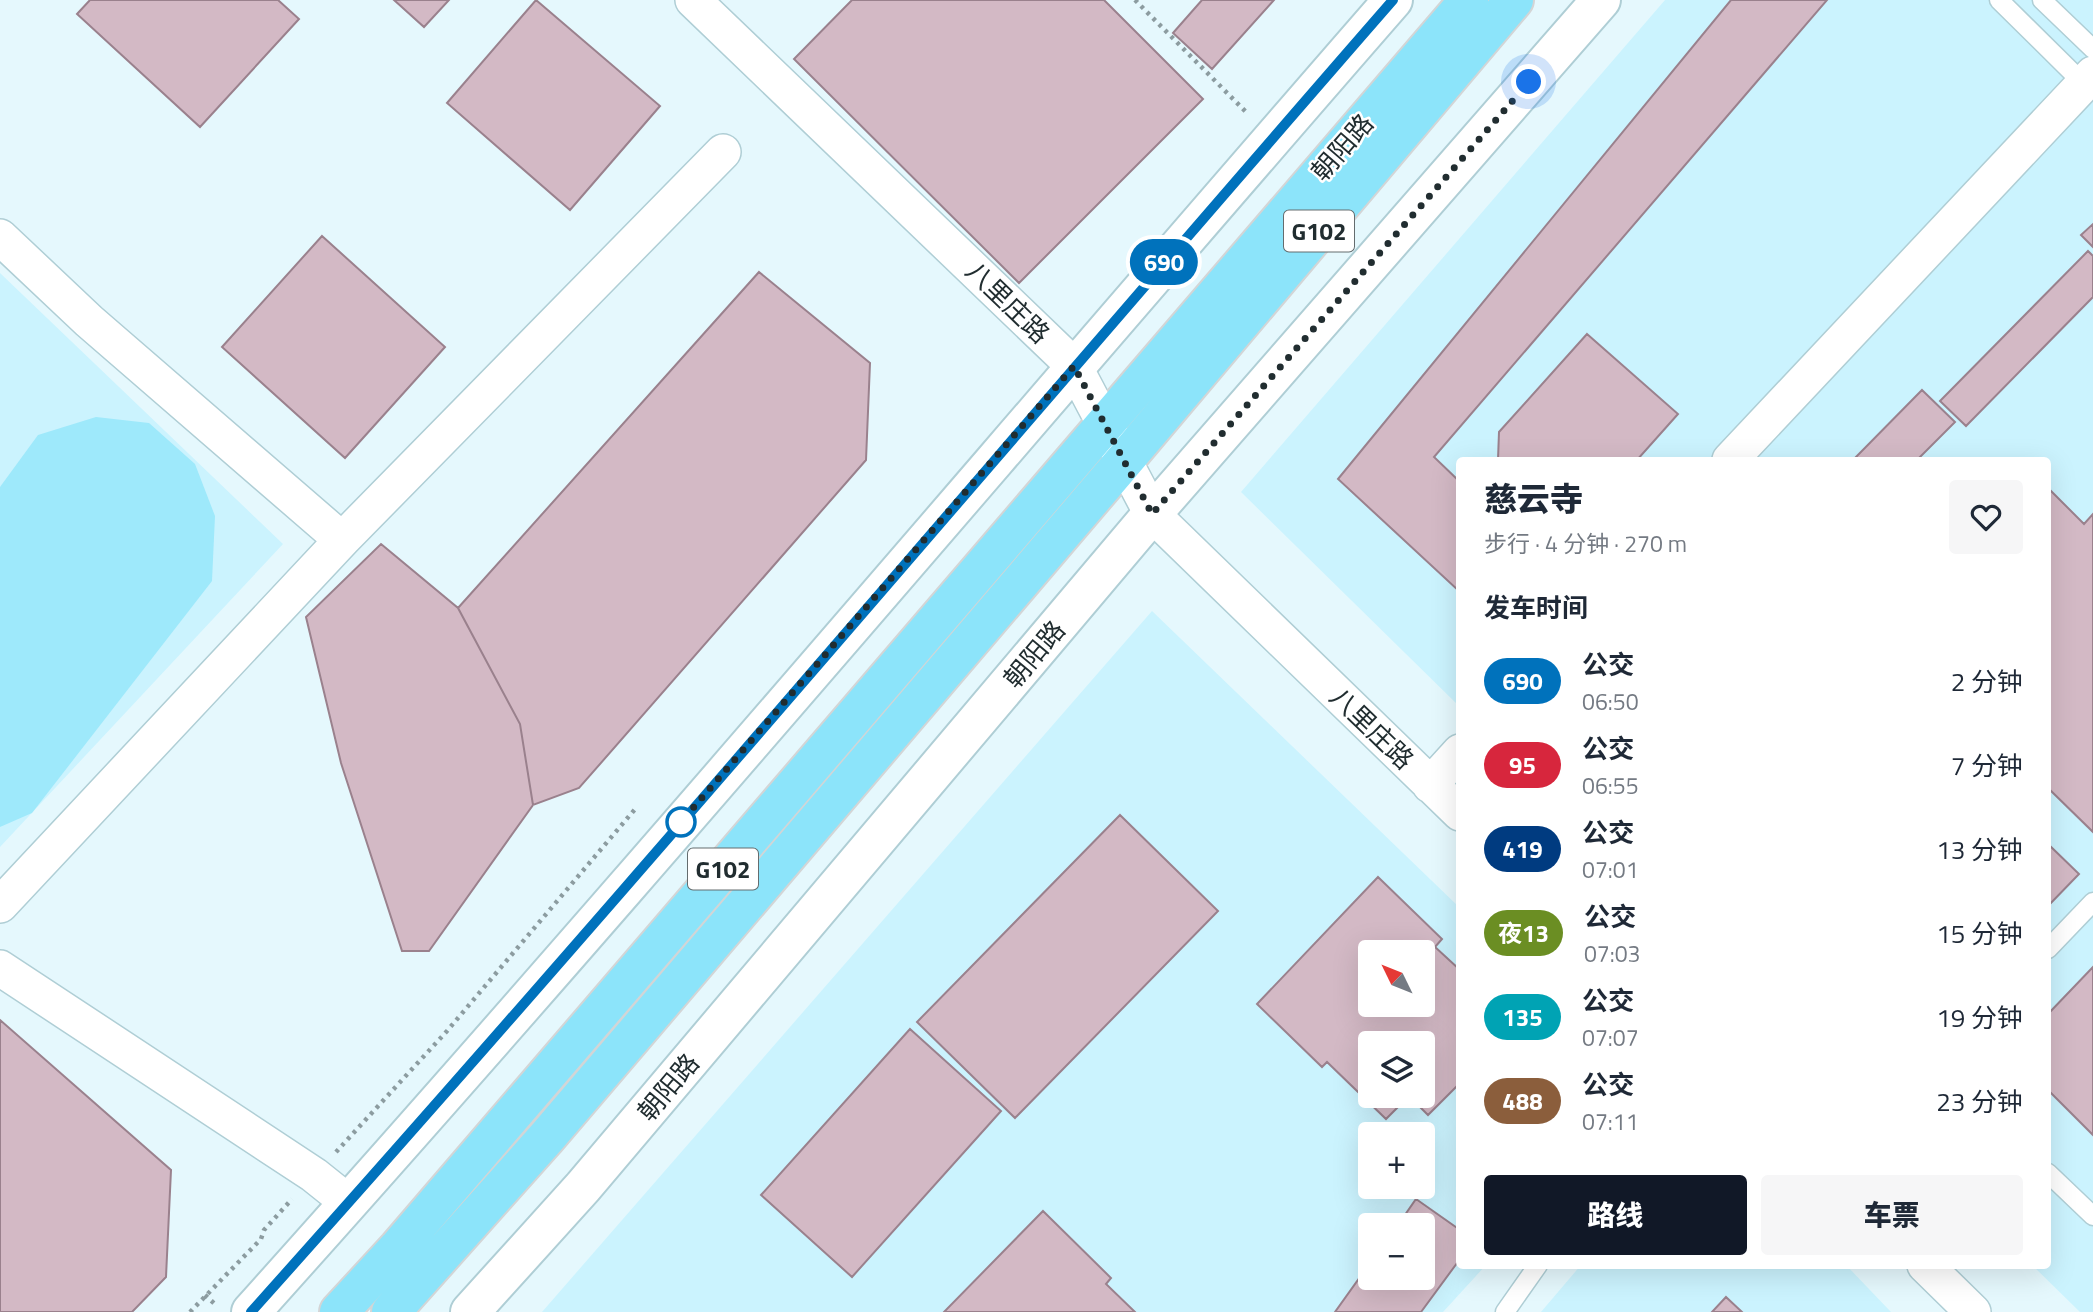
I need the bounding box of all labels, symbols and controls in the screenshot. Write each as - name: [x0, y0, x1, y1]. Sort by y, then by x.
- your location: [1511, 64, 1546, 99]
- street label: 朝阳路: [1302, 105, 1382, 189]
- road number: G102: [1284, 210, 1354, 252]
- line badge: 690: [1124, 239, 1204, 285]
- text: 690: [1144, 244, 1184, 280]
- street label: 八里庄路: [957, 252, 1059, 352]
- text: 慈云寺: [1484, 474, 1583, 524]
- button: heart: [1949, 480, 2023, 554]
- text: 步行 · 4 分钟 · 270 m: [1484, 526, 1687, 561]
- text: 发车时间: [1484, 588, 1588, 627]
- street label: 朝阳路: [994, 612, 1074, 696]
- text: 公交: [1582, 645, 1634, 684]
- text: 2 分钟: [1951, 662, 2023, 701]
- text: 690: [1502, 663, 1543, 699]
- street label: 八里庄路: [1321, 678, 1423, 778]
- text: 06:50: [1582, 684, 1639, 719]
- text: 公交: [1582, 729, 1634, 768]
- text: 7 分钟: [1951, 746, 2023, 785]
- text: 95: [1509, 747, 1536, 783]
- text: 06:55: [1582, 768, 1639, 803]
- unlabelled marker: [666, 807, 696, 837]
- text: 公交: [1582, 813, 1634, 852]
- text: 13 分钟: [1936, 830, 2023, 869]
- text: 419: [1502, 831, 1543, 867]
- road number: G102: [688, 848, 758, 890]
- text: 07:01: [1582, 852, 1639, 887]
- text: 公交: [1584, 897, 1636, 936]
- text: 15 分钟: [1936, 914, 2023, 953]
- text: 夜13: [1498, 915, 1549, 951]
- text: 07:03: [1584, 936, 1640, 971]
- north arrow: [1358, 940, 1435, 1017]
- map controls: [1358, 940, 1435, 1290]
- text: 公交: [1582, 981, 1634, 1020]
- text: 19 分钟: [1936, 998, 2023, 1037]
- text: 135: [1502, 999, 1543, 1035]
- text: 07:07: [1582, 1020, 1639, 1055]
- button: layers: [1358, 1031, 1435, 1108]
- street label: 朝阳路: [628, 1045, 708, 1129]
- text: 公交: [1582, 1065, 1634, 1104]
- text: 23 分钟: [1936, 1082, 2023, 1121]
- text: 488: [1502, 1083, 1543, 1119]
- text: 07:11: [1582, 1104, 1639, 1139]
- button: +: [1358, 1122, 1435, 1199]
- button: 路线: [1484, 1175, 1747, 1255]
- button: 车票: [1761, 1175, 2023, 1255]
- button: −: [1358, 1213, 1435, 1290]

